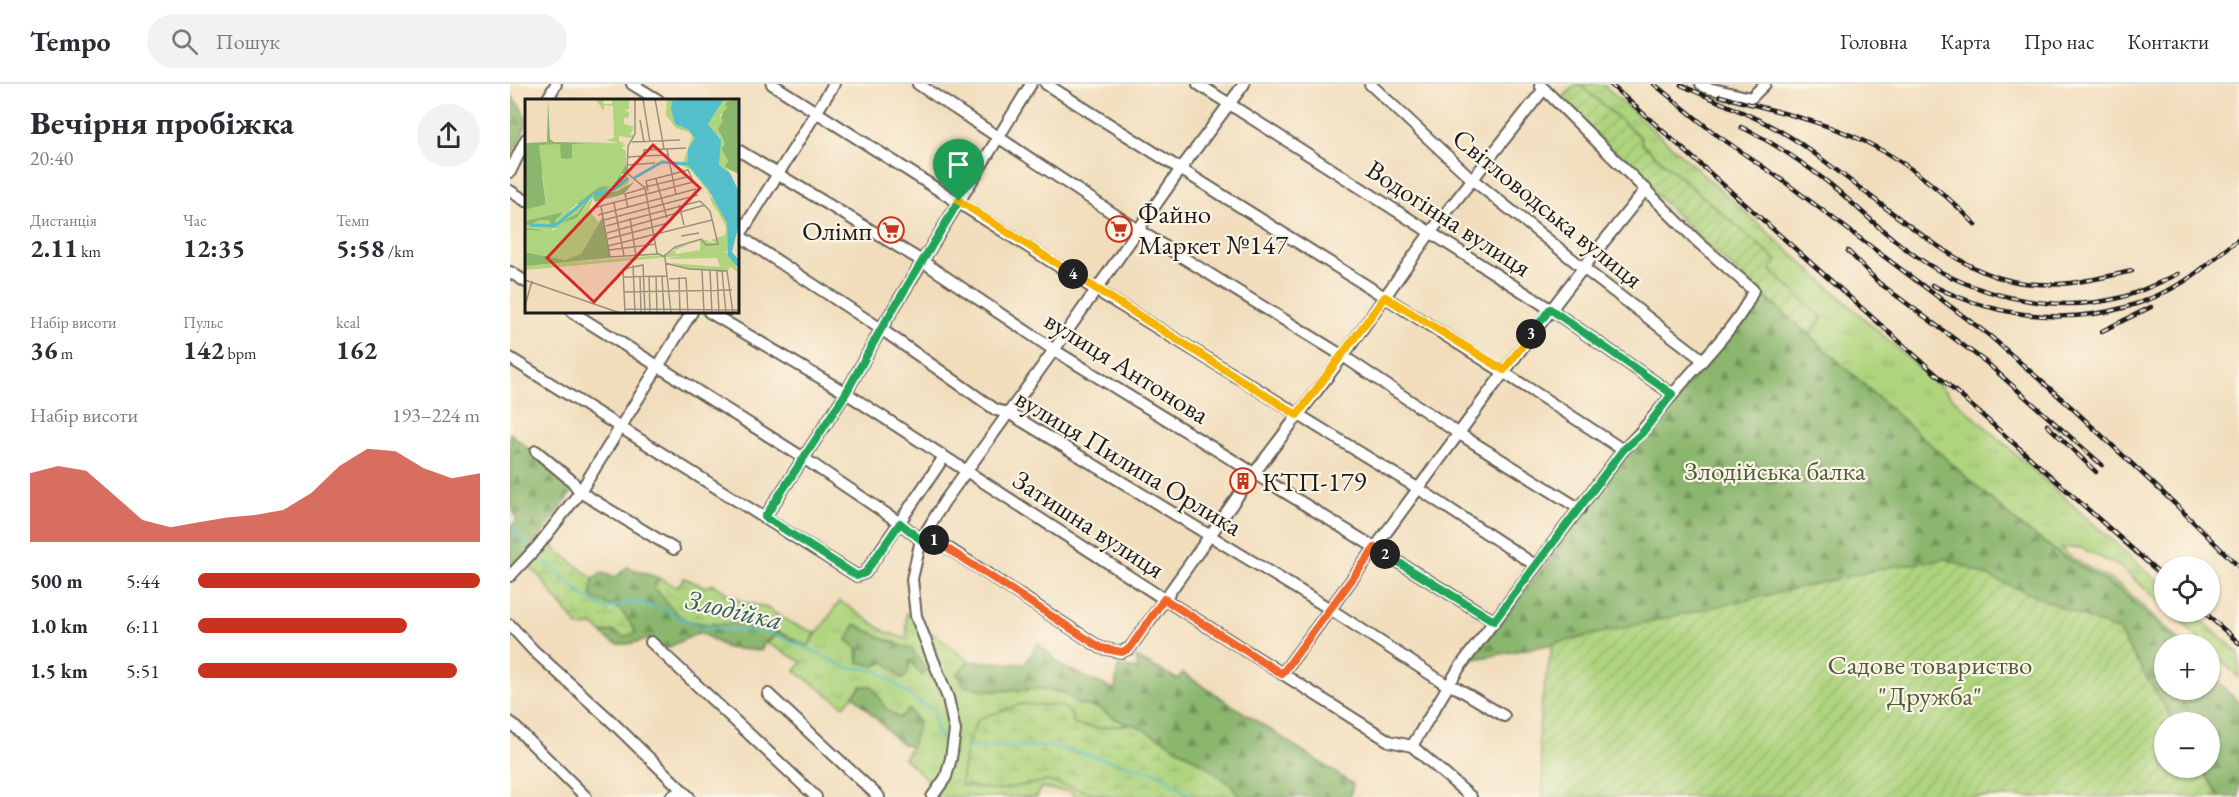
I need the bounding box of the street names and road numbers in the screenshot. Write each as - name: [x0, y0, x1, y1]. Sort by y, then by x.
- street label: Світловодська вулиця: [1445, 120, 1651, 296]
- street label: Водогінна вулиця: [1360, 152, 1538, 284]
- street label: вулиця Антонова: [1038, 302, 1216, 432]
- street label: вулиця Пилипа Орлика: [1009, 380, 1249, 544]
- street label: Затишна вулиця: [1006, 462, 1172, 586]

